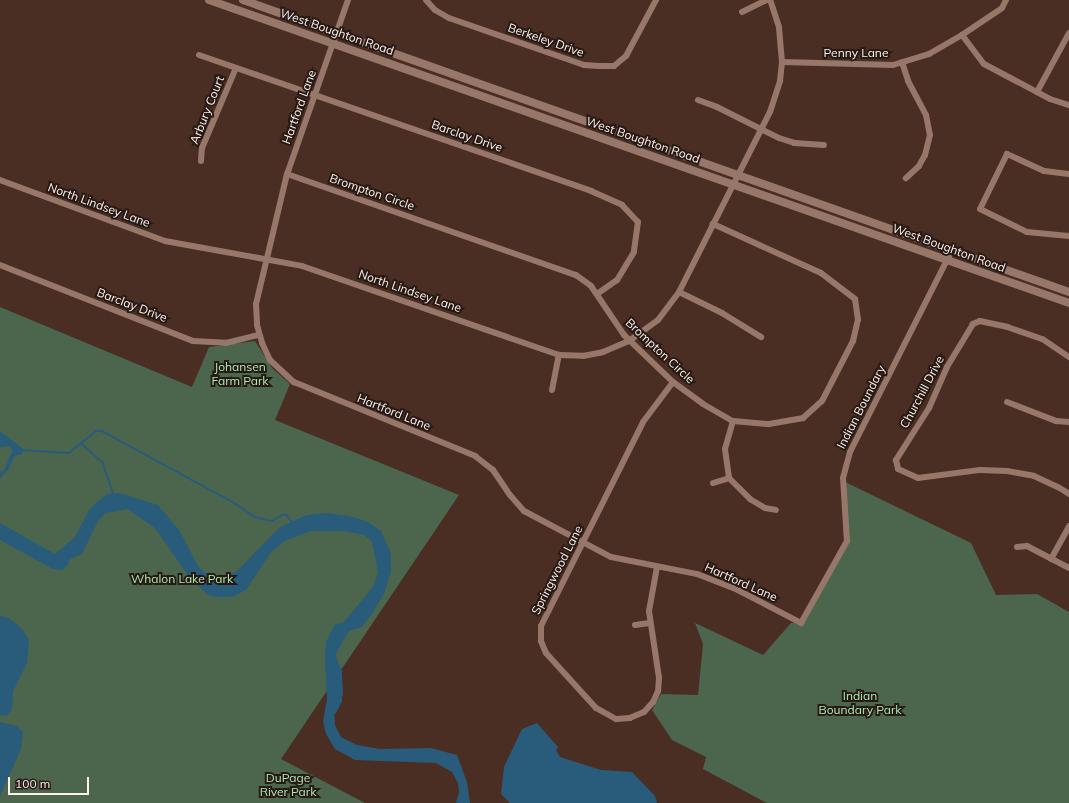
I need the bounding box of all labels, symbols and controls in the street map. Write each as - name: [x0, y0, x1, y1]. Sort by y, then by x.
- street label: West Boughton Road: [278, 6, 396, 58]
- street label: Berkeley Drive: [506, 20, 586, 60]
- street label: Penny Lane: [824, 46, 888, 60]
- street label: Hartford Lane: [279, 68, 319, 146]
- street label: Arbury Court: [187, 74, 227, 146]
- street label: West Boughton Road: [584, 114, 702, 166]
- street label: Barclay Drive: [430, 117, 504, 155]
- street label: Brompton Circle: [328, 171, 416, 213]
- street label: North Lindsey Lane: [46, 180, 152, 230]
- street label: West Boughton Road: [891, 221, 1007, 275]
- street label: North Lindsey Lane: [357, 267, 463, 315]
- street label: Barclay Drive: [95, 285, 169, 325]
- street label: Brompton Circle: [623, 315, 697, 387]
- street label: Churchill Drive: [897, 353, 947, 431]
- park label: Johansen Farm Park: [212, 360, 268, 388]
- street label: Indian Boundary: [834, 363, 888, 451]
- street label: Hartford Lane: [355, 391, 433, 433]
- street label: Springwood Lane: [528, 523, 586, 617]
- street label: Hartford Lane: [702, 560, 780, 604]
- park label: Whalon Lake Park: [131, 572, 233, 586]
- park label: Indian Boundary Park: [819, 689, 901, 717]
- scale bar: [10, 769, 91, 795]
- park label: DuPage River Park: [260, 771, 316, 799]
- text: 100 m: [15, 776, 50, 791]

